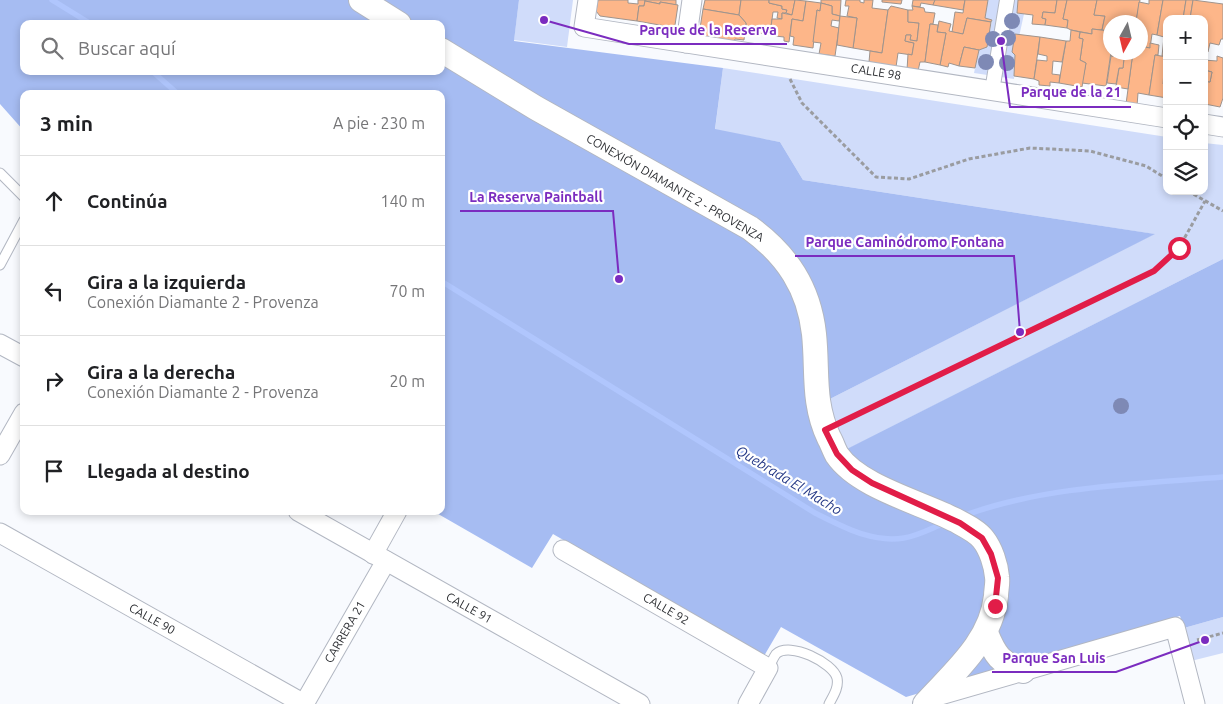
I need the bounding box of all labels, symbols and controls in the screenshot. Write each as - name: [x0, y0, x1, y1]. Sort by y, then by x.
- callout: Parque de la Reserva: [629, 15, 787, 44]
- north arrow: [1103, 15, 1148, 60]
- map controls: [1163, 15, 1208, 195]
- button: +: [1163, 15, 1208, 60]
- search box: [20, 20, 445, 75]
- text: Parque de la Reserva: [639, 22, 777, 38]
- icon: search: [38, 34, 66, 62]
- text: Buscar aquí: [78, 37, 176, 59]
- button: −: [1163, 60, 1208, 105]
- street label: CALLE 98: [850, 61, 902, 82]
- callout: Parque de la 21: [1010, 78, 1131, 107]
- text: Parque de la 21: [1021, 84, 1121, 100]
- button: locate: [1163, 105, 1208, 150]
- text: 3 min: [40, 111, 93, 135]
- text: A pie · 230 m: [333, 114, 425, 132]
- street label: CONEXIÓN DIAMANTE 2 - PROVENZA: [584, 131, 766, 244]
- button: layers: [1163, 150, 1208, 195]
- callout: La Reserva Paintball: [460, 182, 613, 211]
- icon: ahead: [40, 187, 68, 215]
- text: La Reserva Paintball: [469, 189, 603, 205]
- text: Continúa: [87, 190, 168, 212]
- text: 140 m: [380, 192, 425, 210]
- callout: Parque Caminódromo Fontana: [795, 227, 1014, 256]
- text: Parque Caminódromo Fontana: [806, 234, 1004, 250]
- route start: [1168, 237, 1191, 260]
- text: Gira a la izquierda: [87, 271, 246, 293]
- icon: left: [40, 277, 68, 305]
- text: 70 m: [389, 282, 425, 300]
- text: Conexión Diamante 2 - Provenza: [87, 293, 319, 311]
- text: Gira a la derecha: [87, 361, 235, 383]
- icon: right: [40, 367, 68, 395]
- text: 20 m: [389, 372, 425, 390]
- text: Conexión Diamante 2 - Provenza: [87, 383, 319, 401]
- water label: Quebrada El Macho: [733, 442, 845, 519]
- icon: arrive: [40, 457, 68, 485]
- text: Llegada al destino: [87, 460, 250, 482]
- street label: CALLE 91: [444, 590, 495, 626]
- street label: CALLE 92: [641, 590, 691, 627]
- route end: [984, 595, 1007, 618]
- street label: CARRERA 21: [322, 599, 367, 665]
- street label: CALLE 90: [127, 601, 178, 637]
- callout: Parque San Luis: [992, 643, 1116, 672]
- text: Parque San Luis: [1002, 650, 1106, 666]

